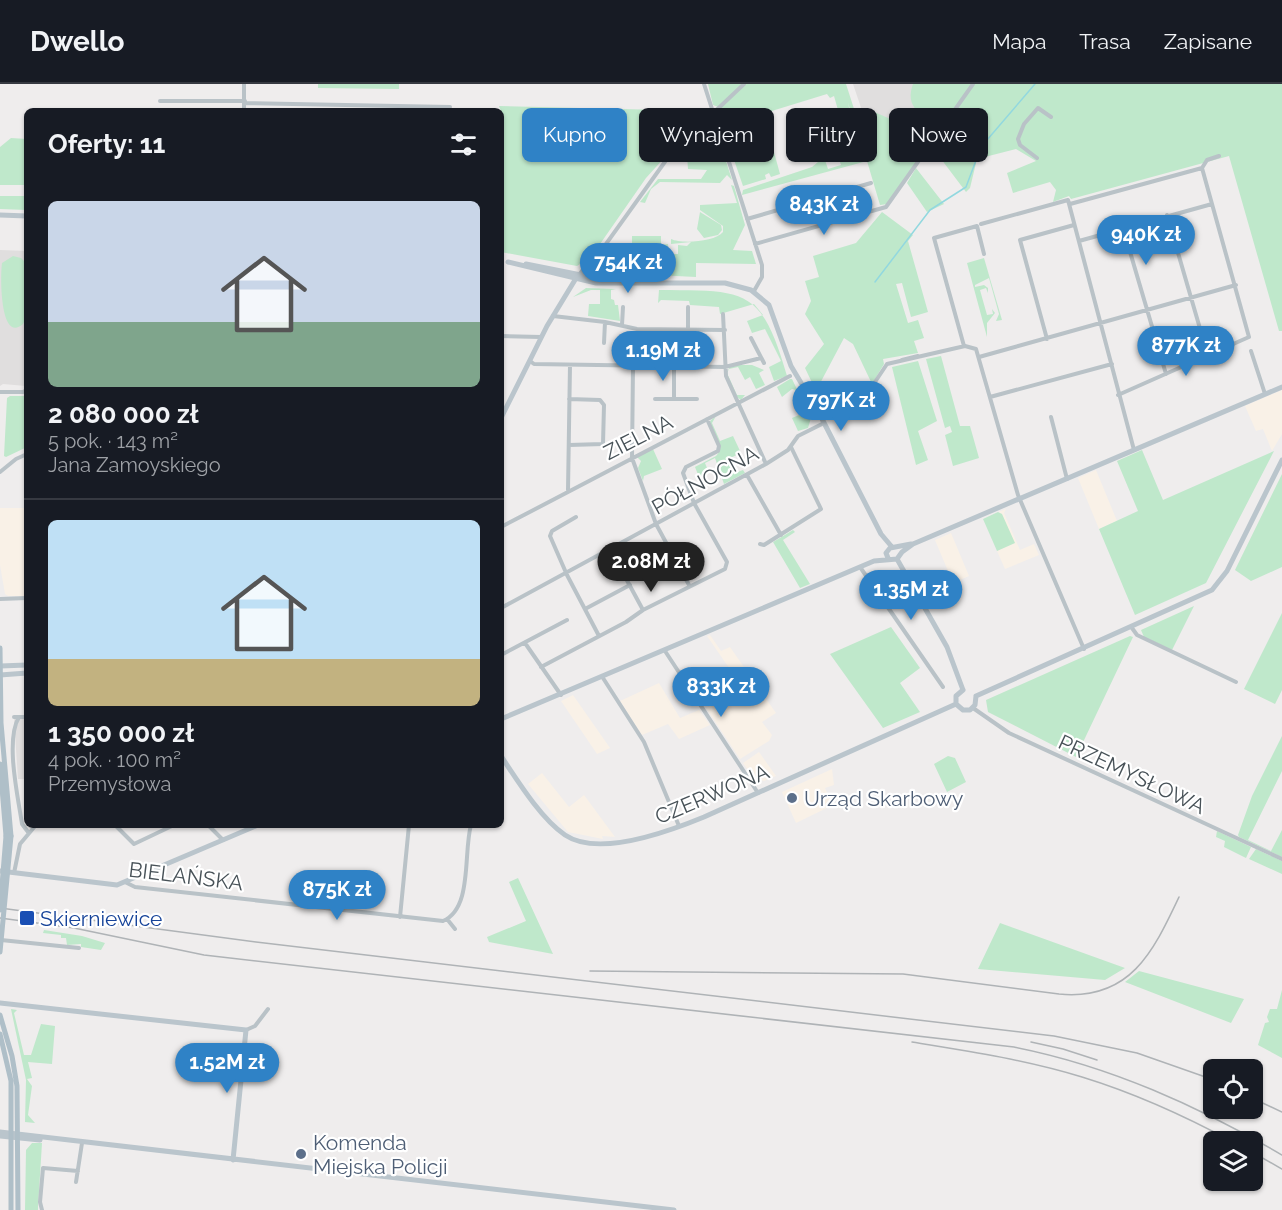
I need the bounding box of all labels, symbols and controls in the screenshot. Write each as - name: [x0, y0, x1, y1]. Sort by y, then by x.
- text: Dwello: [30, 25, 125, 58]
- text: Mapa: [992, 29, 1046, 54]
- text: Trasa: [1079, 29, 1131, 54]
- text: Zapisane: [1164, 29, 1252, 54]
- chip: Kupno: [522, 108, 627, 162]
- chip: Wynajem: [639, 108, 774, 162]
- chip: Filtry: [786, 108, 877, 162]
- chip: Nowe: [889, 108, 988, 162]
- icon: filters: [447, 128, 480, 161]
- text: Oferty: 11: [48, 129, 165, 159]
- pin: 843K zł: [769, 185, 879, 236]
- text: 843K zł: [789, 192, 859, 216]
- pin: 940K zł: [1091, 215, 1201, 266]
- text: 940K zł: [1111, 222, 1181, 246]
- icon: home: [210, 240, 318, 348]
- pin: 754K zł: [573, 243, 683, 294]
- text: 754K zł: [594, 250, 662, 274]
- pin: 877K zł: [1131, 326, 1241, 377]
- pin: 1.19M zł: [601, 331, 725, 382]
- text: 877K zł: [1151, 333, 1221, 357]
- text: 1.19M zł: [626, 338, 700, 362]
- pin: 797K zł: [786, 381, 896, 432]
- text: 797K zł: [807, 388, 875, 412]
- text: 2 080 000 zł: [48, 399, 199, 429]
- street label: ZIELNA: [599, 409, 677, 465]
- text: 5 pok. · 143 m²: [48, 429, 178, 453]
- street label: PÓŁNOCNA: [647, 440, 763, 520]
- text: Jana Zamoyskiego: [48, 453, 221, 477]
- pin: 2.08M zł: [589, 542, 713, 593]
- text: 2.08M zł: [612, 549, 690, 573]
- icon: home: [210, 559, 318, 667]
- pin: 1.35M zł: [849, 570, 973, 621]
- text: 1.35M zł: [873, 577, 949, 601]
- pin: 833K zł: [666, 667, 776, 718]
- text: 833K zł: [686, 674, 756, 698]
- text: 1 350 000 zł: [48, 718, 194, 748]
- street label: PRZEMYSŁOWA: [1055, 729, 1209, 819]
- text: 4 pok. · 100 m²: [48, 748, 181, 772]
- street label: CZERWONA: [651, 759, 773, 829]
- text: Przemysłowa: [48, 772, 172, 796]
- place label: Urząd Skarbowy: [804, 786, 963, 811]
- marker: Urząd Skarbowy: [785, 791, 799, 805]
- street label: BIELAŃSKA: [127, 857, 245, 895]
- pin: 875K zł: [282, 870, 392, 921]
- text: 875K zł: [303, 877, 371, 901]
- place label: Skierniewice: [40, 906, 162, 931]
- marker: Skierniewice: [18, 909, 36, 927]
- pin: 1.52M zł: [165, 1043, 289, 1094]
- text: 1.52M zł: [189, 1050, 265, 1074]
- map controls: [1203, 1059, 1263, 1191]
- button: locate: [1203, 1059, 1263, 1119]
- place label: Komenda Miejska Policji: [313, 1130, 448, 1179]
- button: layers: [1203, 1131, 1263, 1191]
- marker: Komenda Miejska Policji: [294, 1147, 308, 1161]

